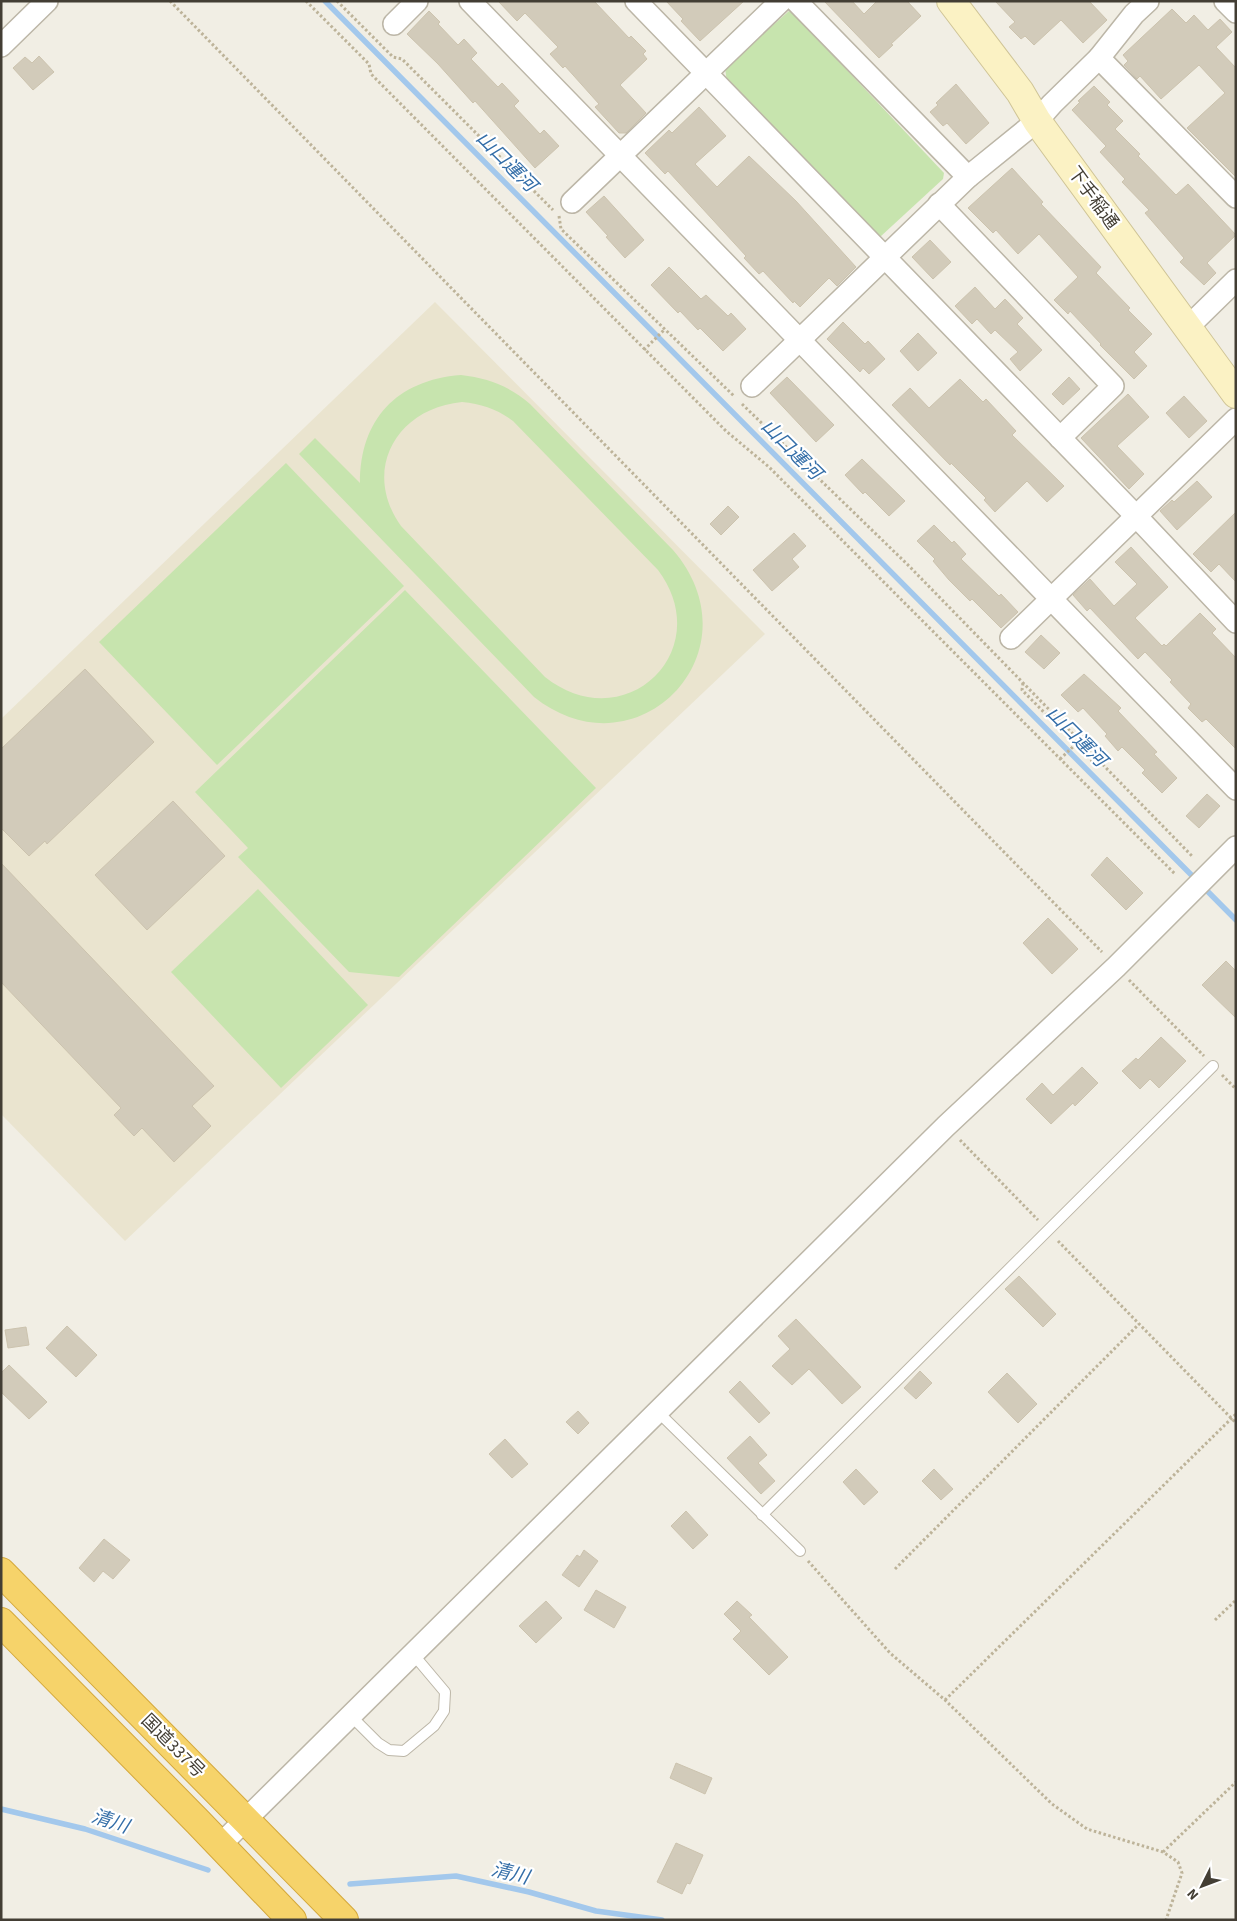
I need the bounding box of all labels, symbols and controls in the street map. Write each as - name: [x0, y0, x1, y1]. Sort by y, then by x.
- water label: 山口運河: [470, 126, 545, 201]
- street label: 下手稲通: [1062, 162, 1124, 234]
- water label: 山口運河: [755, 414, 830, 489]
- water label: 山口運河: [1040, 701, 1115, 776]
- street label: 国道337号: [136, 1709, 210, 1783]
- water label: 清川: [88, 1803, 134, 1841]
- water label: 清川: [488, 1856, 534, 1892]
- north arrow: [1177, 1861, 1227, 1911]
- text: N: [1183, 1884, 1204, 1904]

